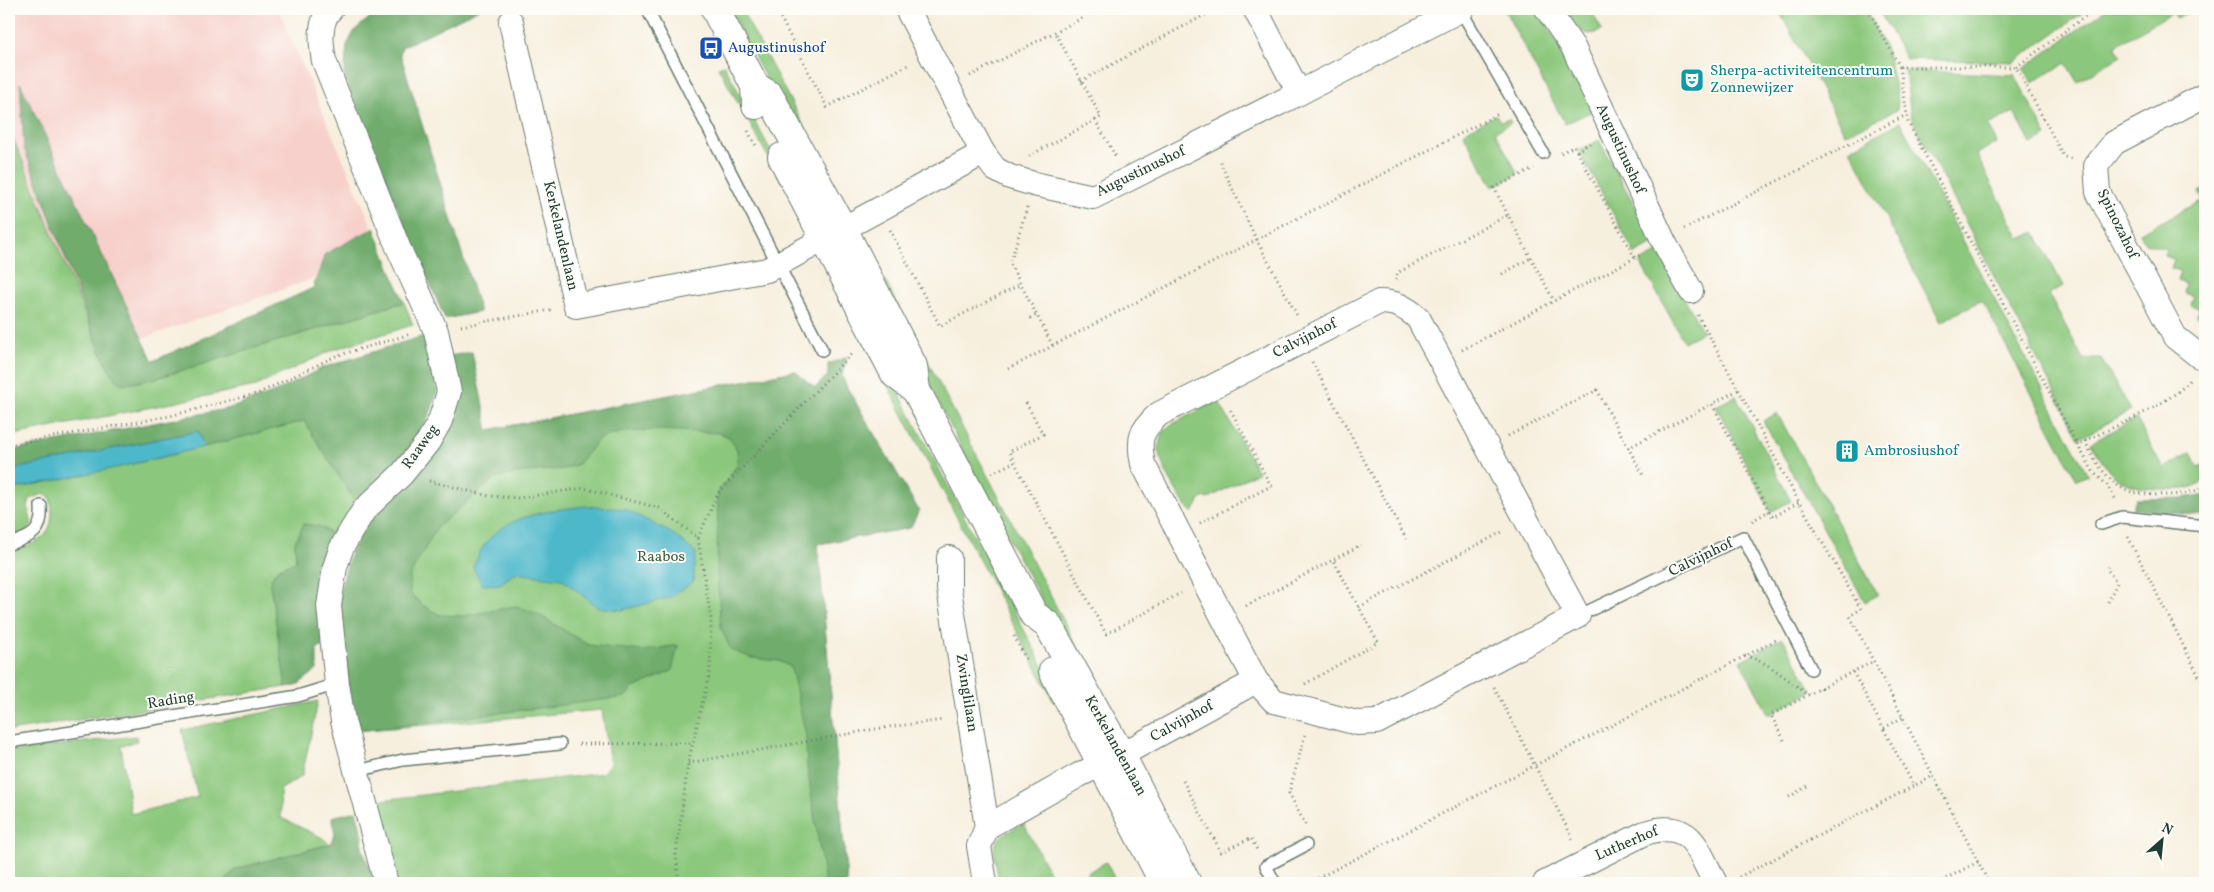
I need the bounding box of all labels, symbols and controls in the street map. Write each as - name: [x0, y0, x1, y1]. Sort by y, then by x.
- bus stop icon: Augustinushof: [698, 35, 724, 61]
- place label: Augustinushof: [728, 38, 827, 59]
- place label: Sherpa-activiteitencentrum Zonnewijzer: [1710, 61, 1893, 99]
- theatre icon: Sherpa-activiteitencentrum Zonnewijzer: [1679, 67, 1705, 93]
- street label: Augustinushof: [1590, 101, 1651, 199]
- street label: Augustinushof: [1093, 140, 1191, 203]
- street label: Kerkelandenlaan: [537, 179, 583, 293]
- street label: Spinozahof: [2091, 186, 2144, 264]
- street label: Calvijnhof: [1269, 313, 1342, 364]
- street label: Raaweg: [398, 420, 445, 474]
- building icon: Ambrosiushof: [1834, 438, 1860, 464]
- place label: Ambrosiushof: [1864, 441, 1960, 462]
- street label: Calvijnhof: [1665, 533, 1738, 583]
- park label: Raabos: [637, 547, 685, 568]
- street label: Zwinglilaan: [949, 652, 983, 734]
- street label: Rading: [146, 687, 196, 715]
- street label: Kerkelandenlaan: [1079, 692, 1151, 800]
- street label: Calvijnhof: [1147, 695, 1219, 748]
- north arrow: [2136, 814, 2186, 864]
- text: N: [2158, 819, 2176, 841]
- street label: Lutherhof: [1592, 821, 1663, 867]

